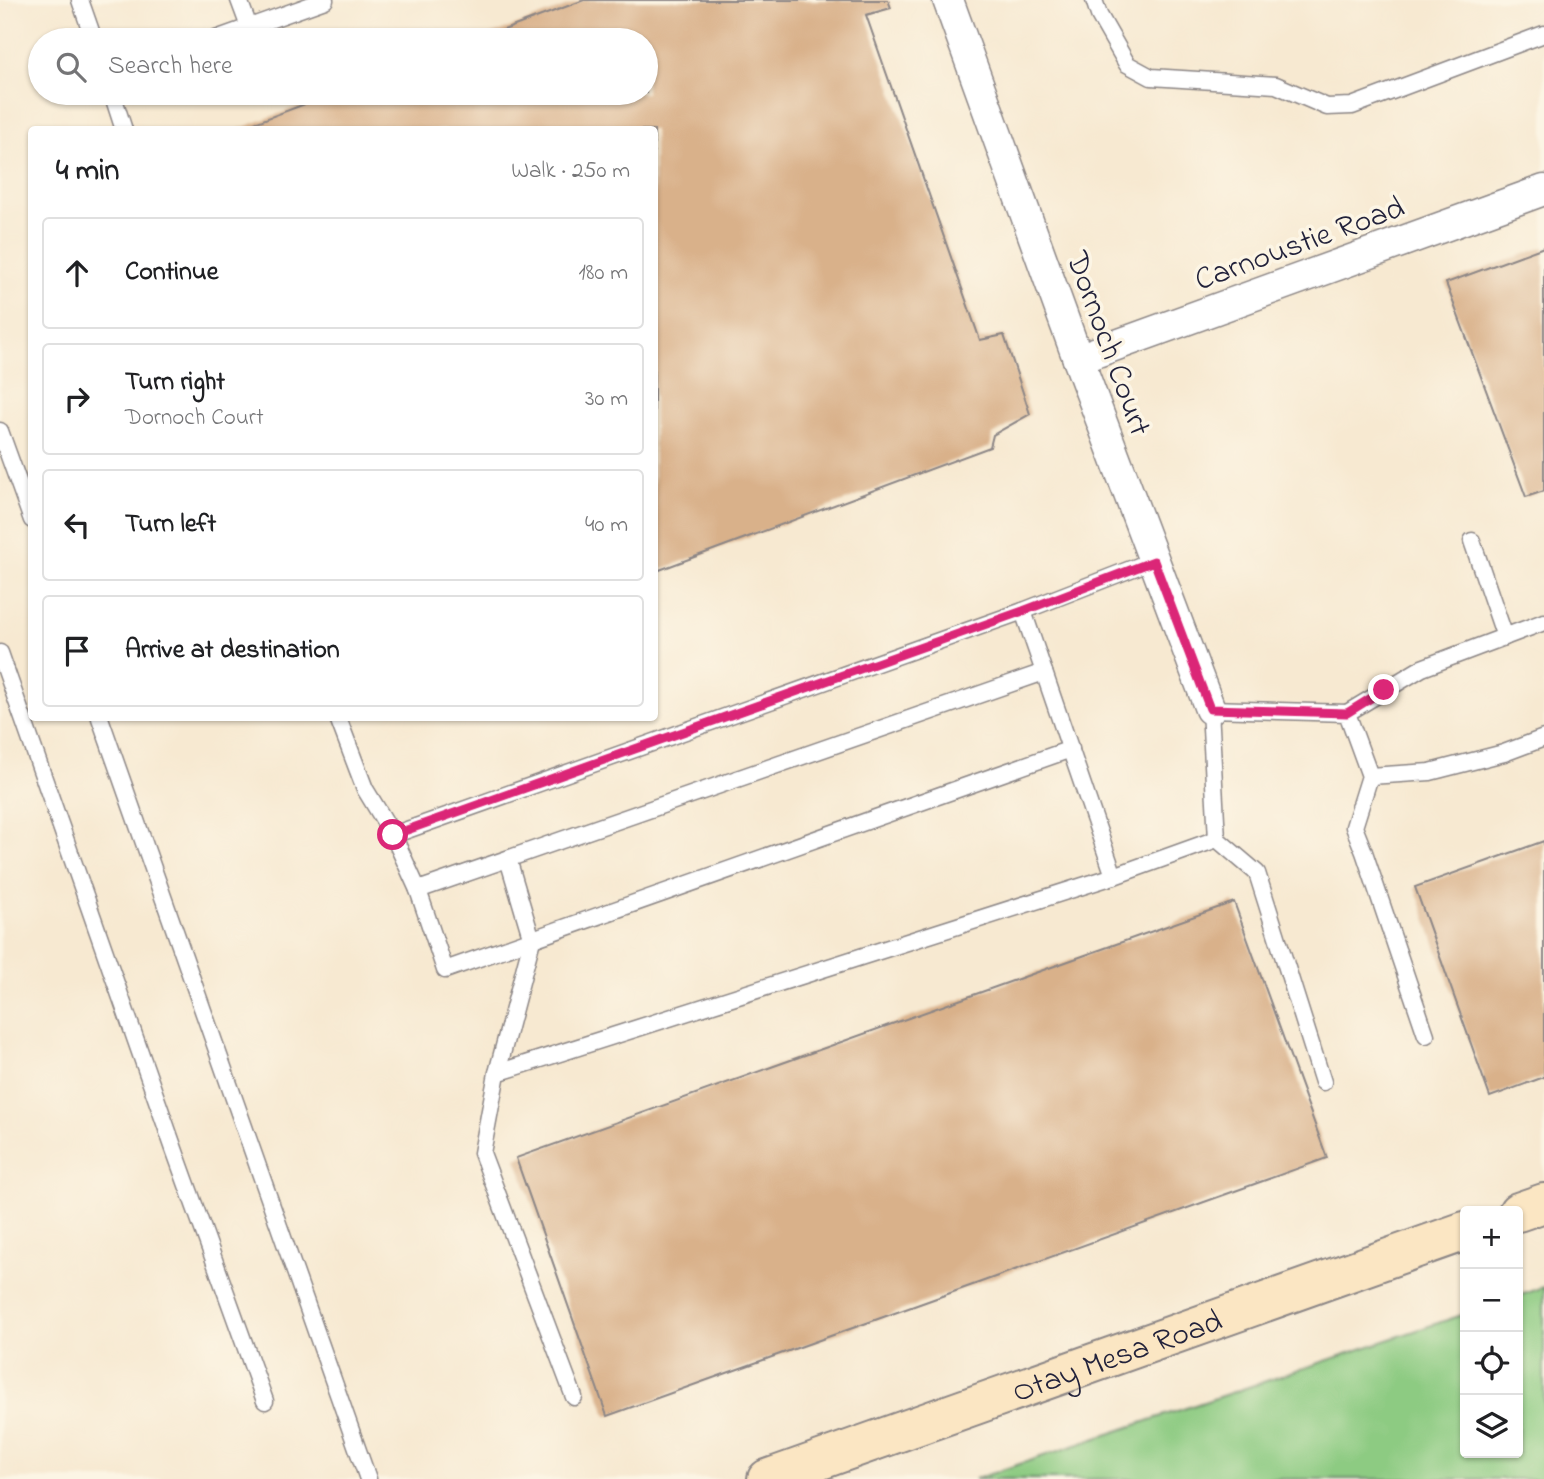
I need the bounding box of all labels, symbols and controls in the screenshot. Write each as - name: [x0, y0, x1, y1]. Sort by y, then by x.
- search box: [28, 28, 658, 105]
- icon: search: [52, 48, 90, 86]
- text: Search here: [108, 48, 233, 86]
- text: 4 min: [56, 150, 119, 194]
- text: Walk · 250 m: [511, 155, 630, 188]
- street label: Carnoustie Road: [1189, 186, 1412, 305]
- street label: Dornoch Court: [1051, 245, 1162, 443]
- icon: ahead: [58, 254, 96, 292]
- text: Continue: [125, 254, 218, 292]
- text: 180 m: [579, 257, 628, 290]
- text: Turn right: [125, 364, 225, 402]
- icon: right: [58, 380, 96, 418]
- text: 30 m: [585, 383, 628, 416]
- text: Dornoch Court: [125, 402, 264, 435]
- icon: left: [58, 506, 96, 544]
- text: Turn left: [125, 506, 216, 544]
- text: 40 m: [585, 509, 628, 542]
- icon: arrive: [58, 632, 96, 670]
- text: Arrive at destination: [125, 632, 340, 670]
- route end: [1368, 674, 1399, 705]
- route start: [377, 819, 408, 850]
- map controls: [1460, 1206, 1523, 1458]
- button: +: [1460, 1206, 1523, 1269]
- button: −: [1460, 1269, 1523, 1332]
- street label: Otay Mesa Road: [1006, 1299, 1229, 1417]
- button: locate: [1460, 1332, 1523, 1395]
- button: layers: [1460, 1395, 1523, 1458]

